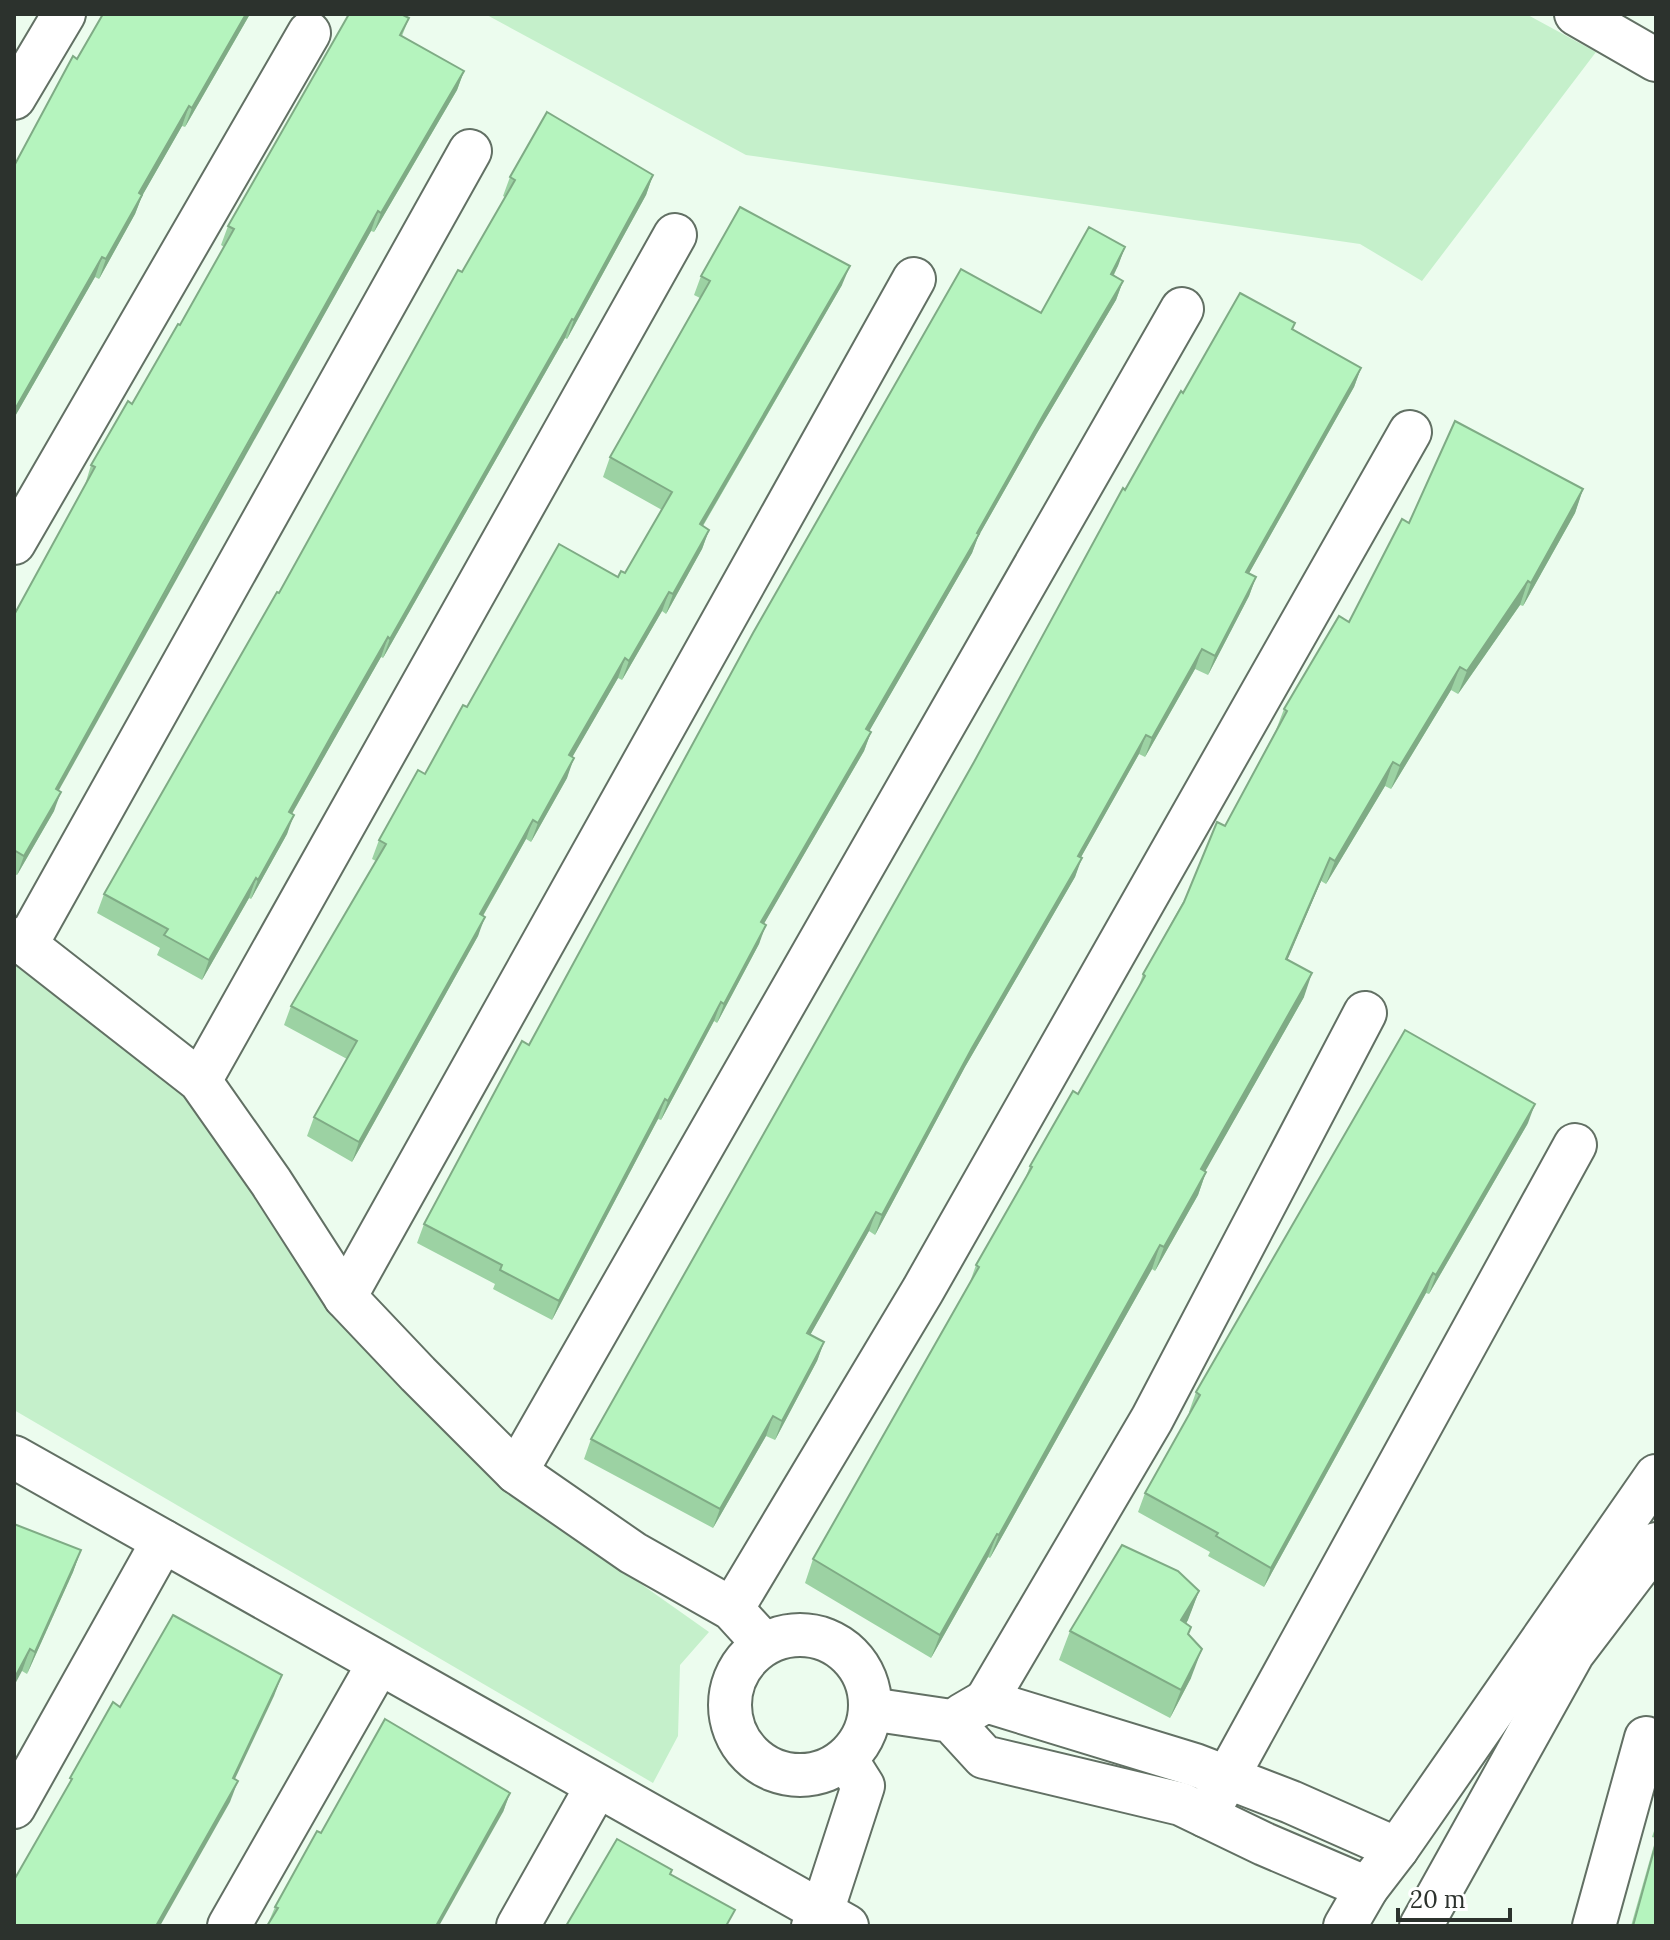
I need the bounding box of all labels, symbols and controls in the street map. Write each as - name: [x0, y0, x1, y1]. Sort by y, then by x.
- scale bar: [1398, 1872, 1510, 1922]
- text: 20 m: [1410, 1884, 1466, 1915]

